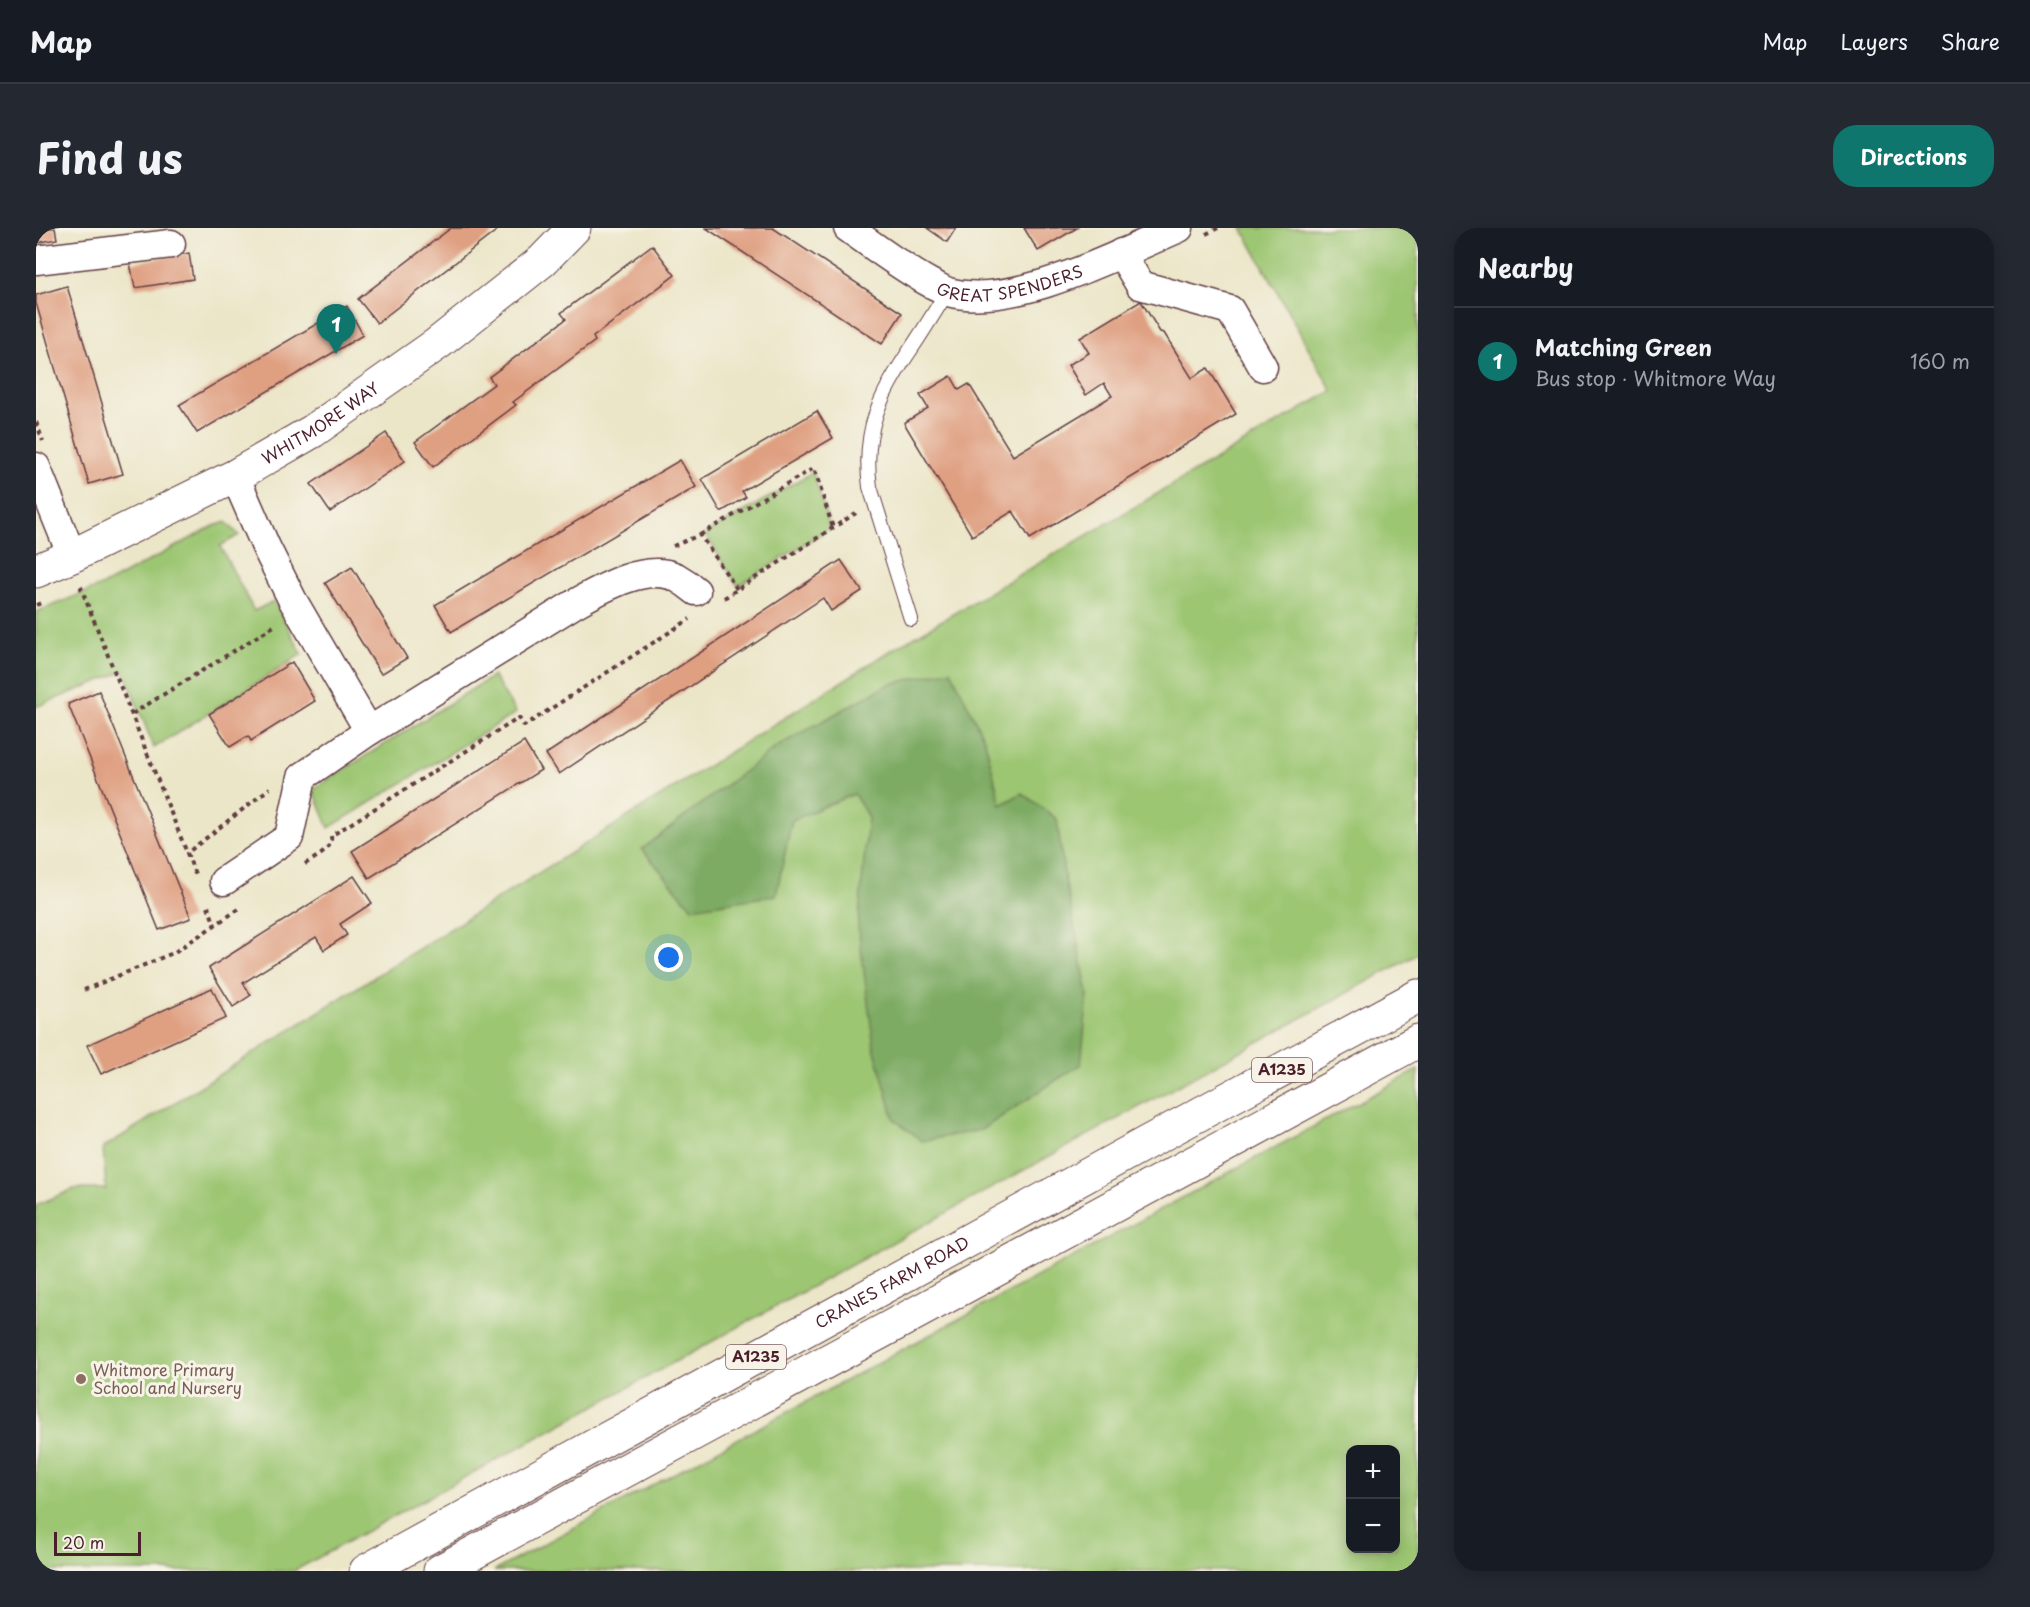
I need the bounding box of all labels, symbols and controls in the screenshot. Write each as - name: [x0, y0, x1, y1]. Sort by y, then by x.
- text: Map: [30, 20, 92, 63]
- text: Map: [1763, 25, 1807, 57]
- text: Layers: [1840, 25, 1908, 57]
- text: Share: [1941, 25, 2000, 57]
- text: Find us: [36, 125, 183, 188]
- button: Directions: [1833, 125, 1994, 187]
- text: Nearby: [1478, 248, 1573, 287]
- street label: GREAT SPENDERS: [933, 258, 1086, 307]
- pin: 1: [316, 304, 356, 354]
- text: Matching Green: [1535, 330, 1712, 363]
- text: 1: [1493, 346, 1502, 376]
- text: 160 m: [1910, 346, 1970, 376]
- text: Bus stop · Whitmore Way: [1535, 363, 1776, 393]
- street label: WHITMORE WAY: [257, 375, 384, 469]
- your location: [654, 943, 683, 972]
- road number: A1235: [1252, 1058, 1312, 1082]
- street label: CRANES FARM ROAD: [810, 1229, 973, 1334]
- road number: A1235: [726, 1345, 786, 1369]
- place label: Whitmore Primary School and Nursery: [93, 1357, 242, 1399]
- marker: Whitmore Primary School and Nursery: [74, 1372, 88, 1386]
- map controls: [1346, 1445, 1400, 1553]
- button: +: [1346, 1445, 1400, 1499]
- button: −: [1346, 1499, 1400, 1553]
- scale bar: [54, 1529, 141, 1556]
- text: 20 m: [63, 1530, 104, 1554]

